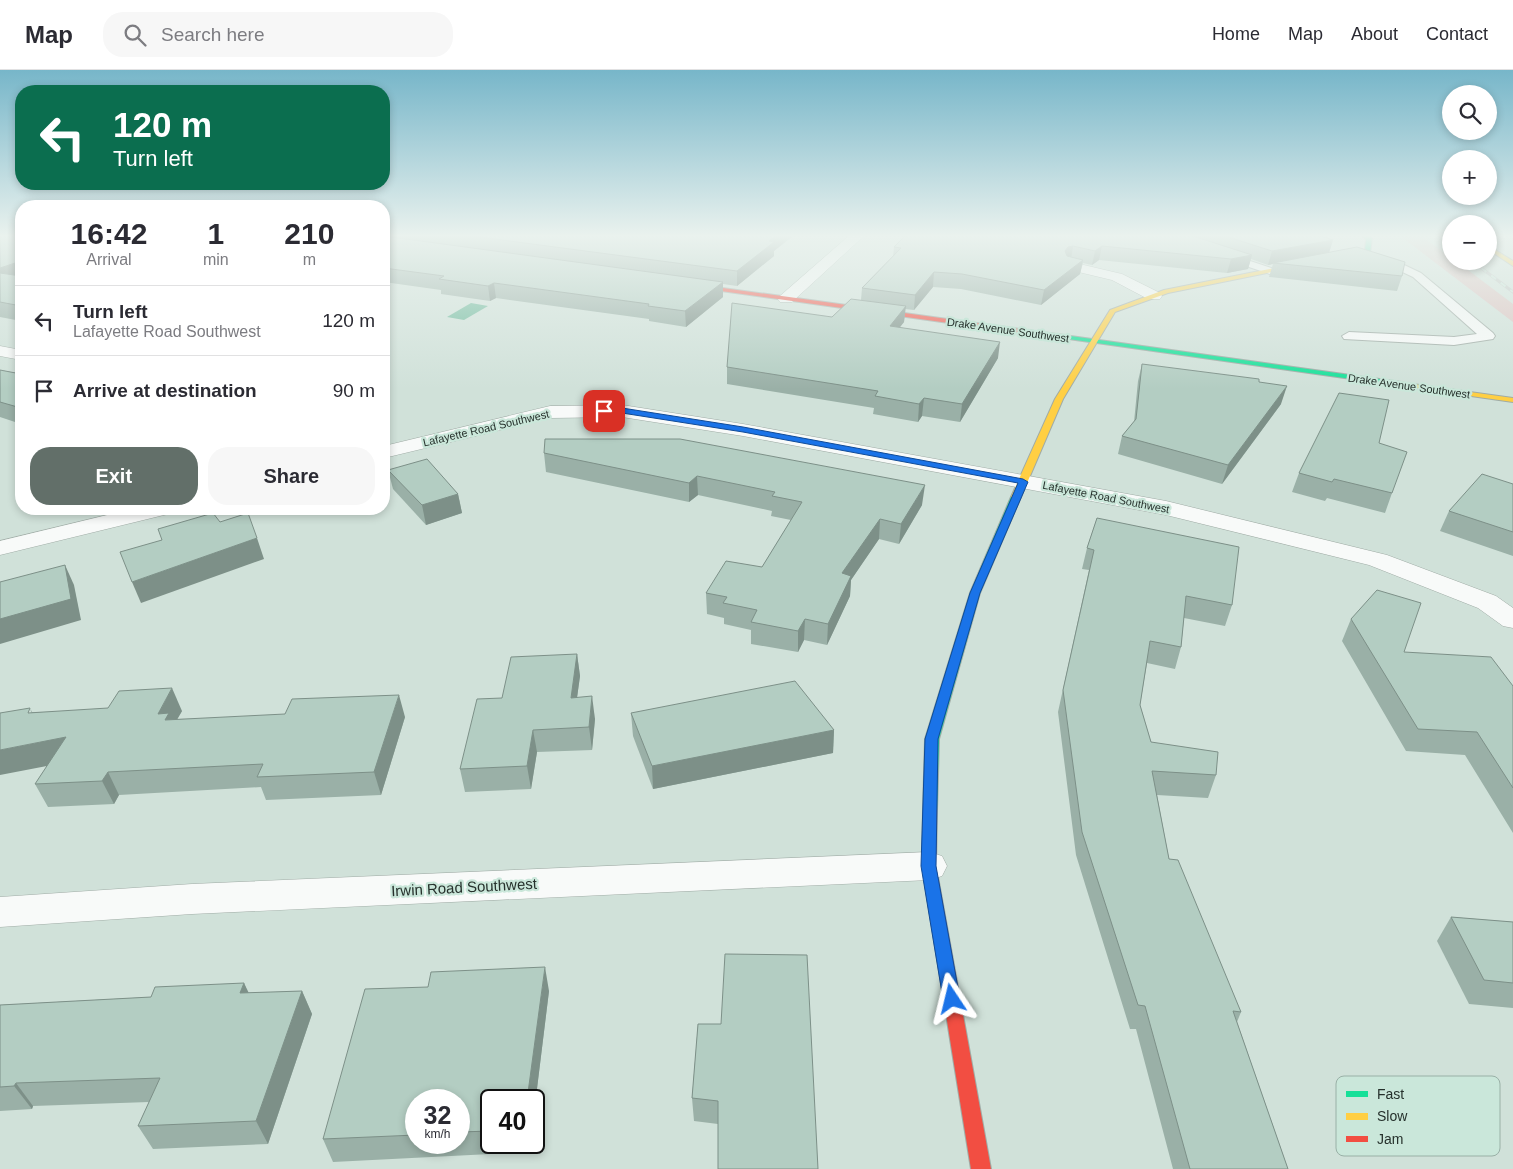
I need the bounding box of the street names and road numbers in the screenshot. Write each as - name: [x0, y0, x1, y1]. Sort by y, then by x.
- street label: Drake Avenue Southwest: [946, 315, 1070, 345]
- street label: Drake Avenue Southwest: [1347, 371, 1471, 401]
- street label: Lafayette Road Southwest: [422, 408, 550, 448]
- street label: Lafayette Road Southwest: [1042, 479, 1170, 515]
- street label: Irwin Road Southwest: [391, 875, 538, 899]

